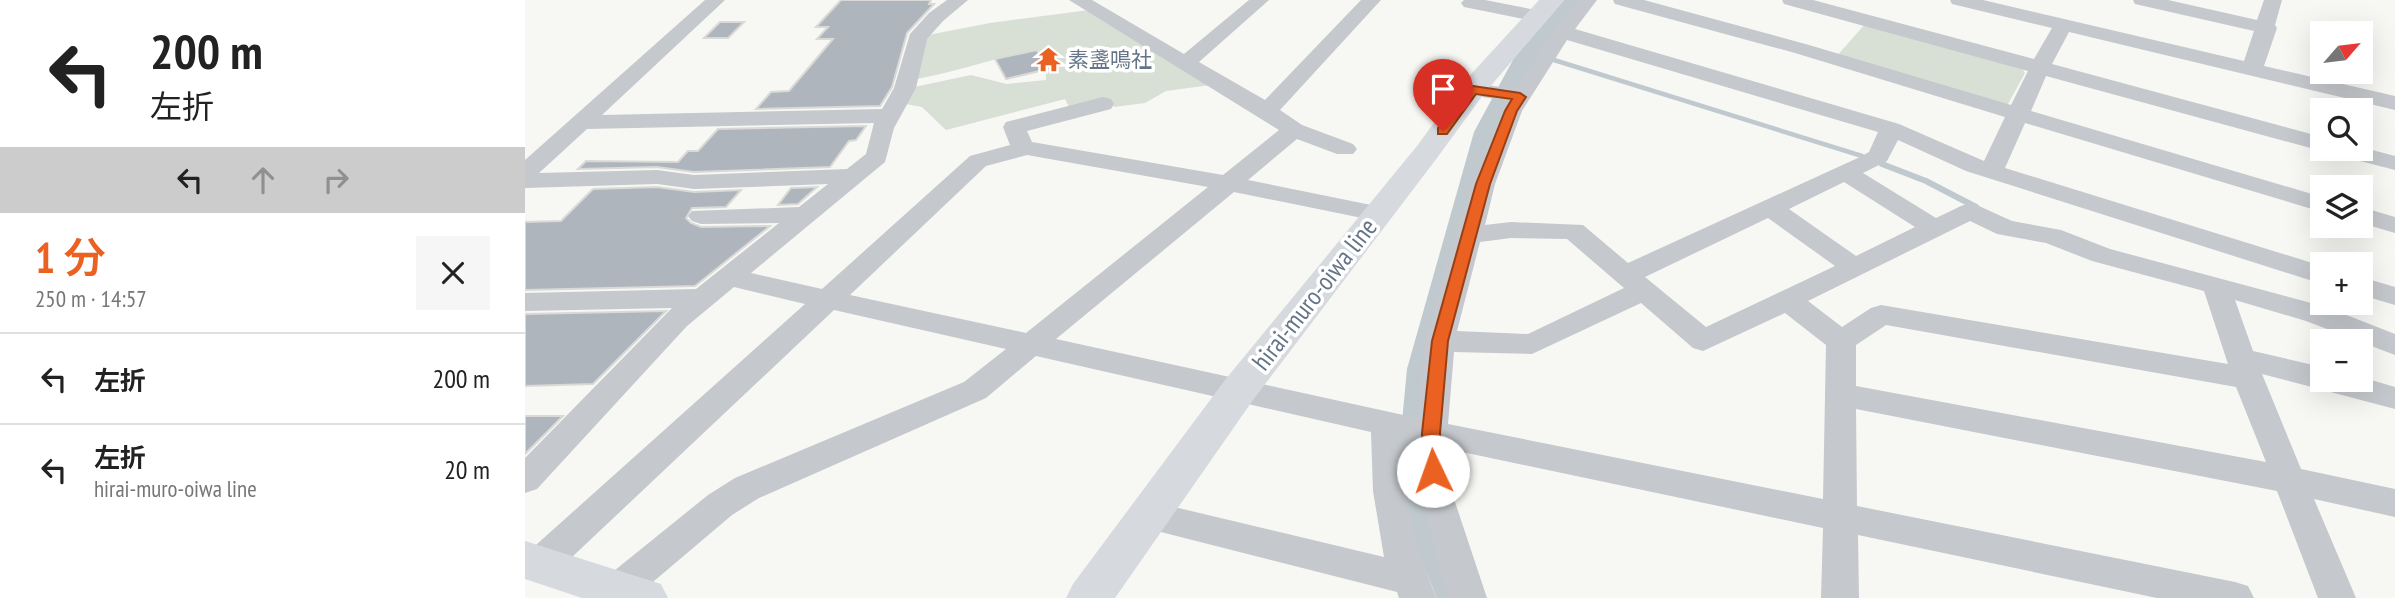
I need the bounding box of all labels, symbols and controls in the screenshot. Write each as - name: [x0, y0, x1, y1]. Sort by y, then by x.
- text: 200 m: [150, 19, 263, 83]
- north arrow: [2310, 21, 2373, 84]
- map controls: [2310, 21, 2373, 392]
- icon: left: [35, 28, 126, 119]
- temple icon: 素盞鳴社: [1034, 45, 1062, 73]
- place label: 素盞鳴社: [1068, 46, 1152, 73]
- pin: [1413, 59, 1473, 131]
- icon: arrive: [1424, 70, 1462, 108]
- text: 左折: [150, 85, 214, 127]
- button: search: [2310, 98, 2373, 161]
- icon: left: [171, 161, 209, 199]
- icon: ahead: [244, 161, 282, 199]
- icon: right: [317, 161, 355, 199]
- button: layers: [2310, 175, 2373, 238]
- street label: hirai-muro-oiwa line: [1244, 211, 1384, 377]
- text: 1 分: [35, 230, 106, 285]
- button: close: [416, 236, 490, 310]
- button: +: [2310, 252, 2373, 315]
- text: 250 m · 14:57: [35, 284, 147, 313]
- button: −: [2310, 329, 2373, 392]
- icon: left: [35, 360, 73, 398]
- text: 200 m: [432, 362, 490, 395]
- text: 左折: [94, 364, 146, 397]
- position arrow: [1396, 434, 1470, 508]
- text: 左折: [94, 441, 146, 474]
- icon: left: [35, 451, 73, 489]
- text: 20 m: [444, 453, 490, 486]
- text: hirai-muro-oiwa line: [94, 474, 257, 503]

